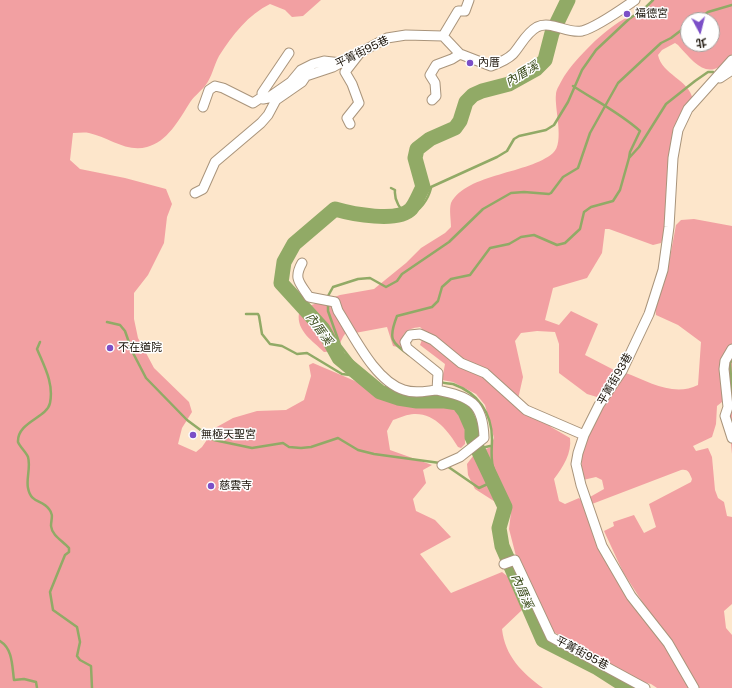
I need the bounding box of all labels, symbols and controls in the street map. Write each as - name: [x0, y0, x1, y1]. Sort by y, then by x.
- place label: 福德宮: [635, 7, 668, 21]
- marker: 福德宮: [622, 9, 632, 19]
- north arrow: [680, 12, 720, 52]
- street label: 平菁街95巷: [333, 33, 391, 71]
- text: 北: [695, 36, 708, 50]
- place label: 內厝: [478, 56, 500, 70]
- marker: 內厝: [465, 58, 475, 68]
- water label: 內厝溪: [503, 59, 541, 89]
- water label: 內厝溪: [303, 310, 335, 348]
- place label: 不在道院: [118, 341, 162, 355]
- marker: 不在道院: [105, 343, 115, 353]
- street label: 平菁街93巷: [595, 351, 635, 407]
- place label: 無極天聖宮: [201, 428, 256, 442]
- marker: 無極天聖宮: [188, 430, 198, 440]
- place label: 慈雲寺: [219, 479, 252, 493]
- marker: 慈雲寺: [206, 481, 216, 491]
- water label: 內厝溪: [508, 572, 536, 610]
- street label: 平菁街95巷: [553, 634, 611, 672]

